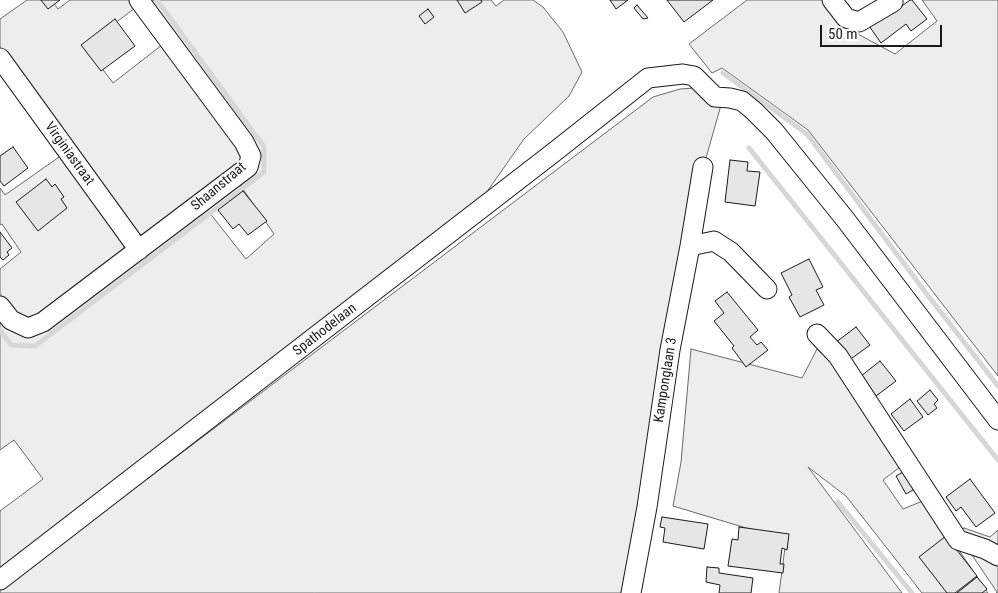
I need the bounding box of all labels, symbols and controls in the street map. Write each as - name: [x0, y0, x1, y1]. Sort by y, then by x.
- scale bar: [823, 15, 946, 47]
- text: 50 m: [828, 25, 858, 43]
- street label: Virginiastraat: [40, 119, 98, 189]
- street label: Shaanstraat: [188, 159, 250, 215]
- street label: Spathodelaan: [290, 300, 360, 360]
- street label: Kamponglaan 3: [651, 336, 681, 424]

